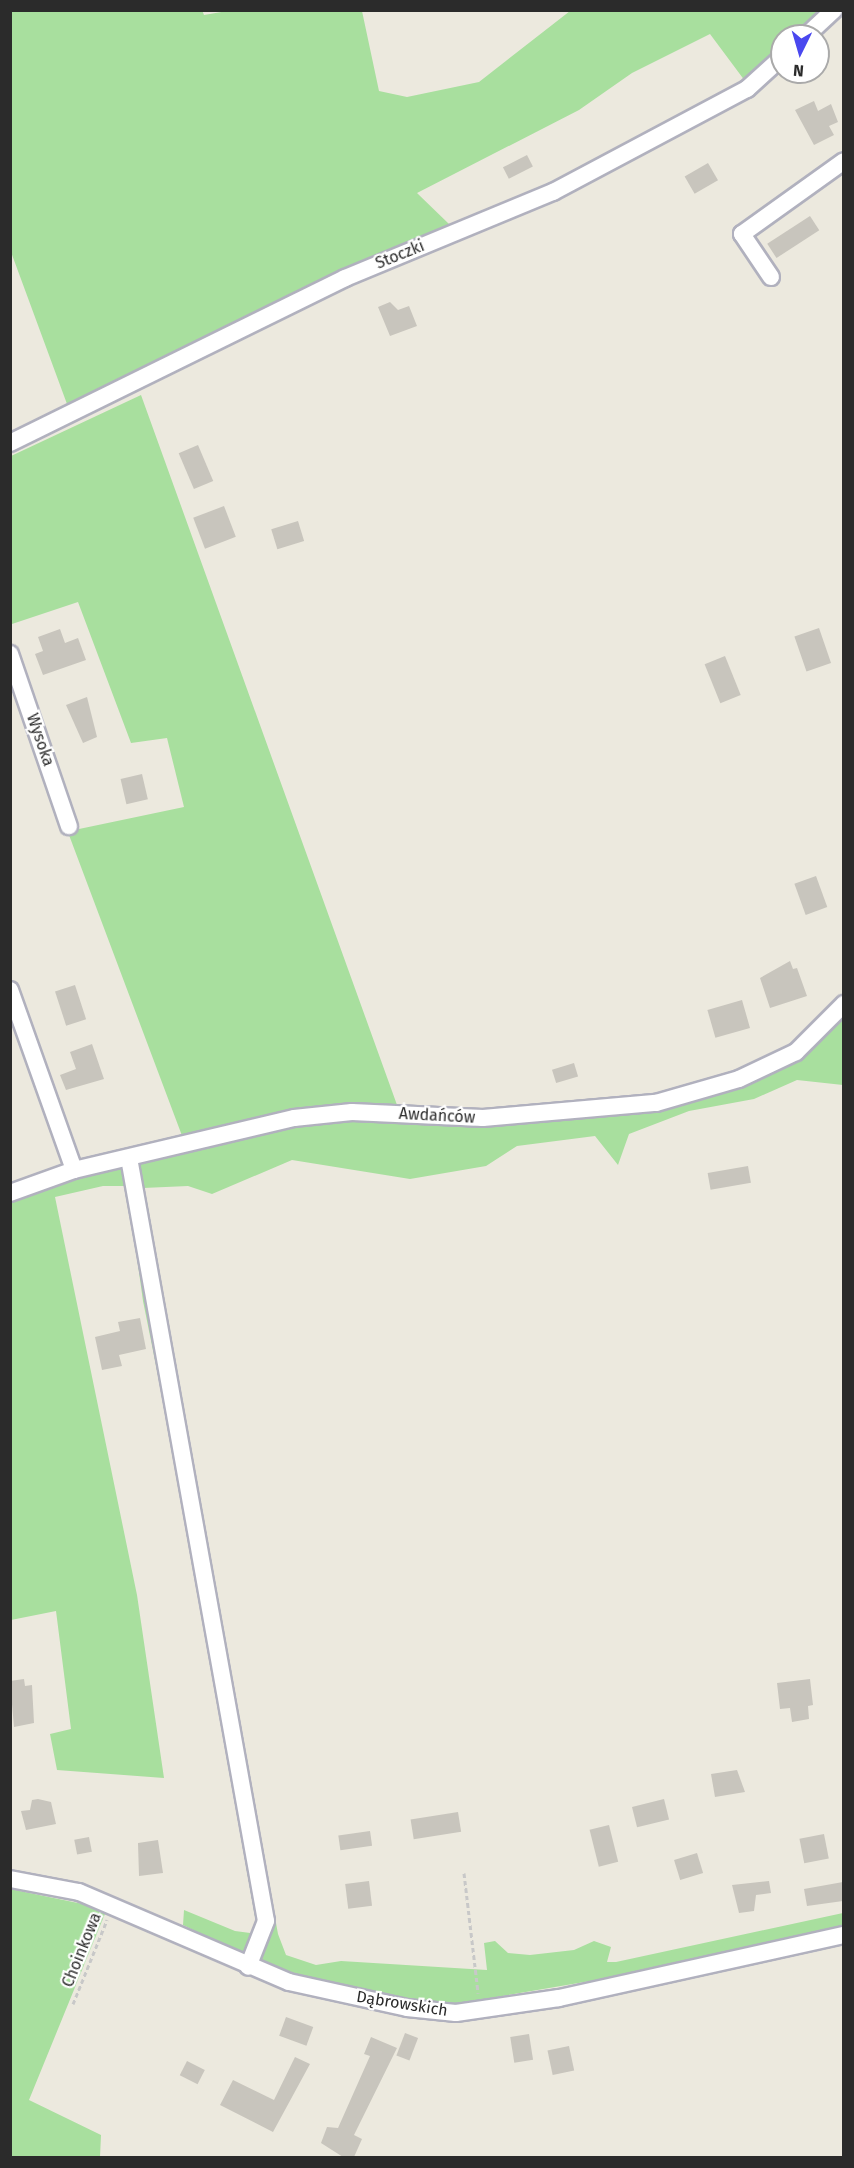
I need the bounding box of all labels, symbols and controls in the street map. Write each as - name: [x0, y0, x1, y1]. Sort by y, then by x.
- north arrow: [770, 24, 830, 84]
- text: N: [792, 61, 805, 80]
- street label: Stoczki: [373, 237, 427, 273]
- street label: Wysoka: [22, 711, 58, 769]
- street label: Awdańców: [398, 1104, 476, 1128]
- street label: Choinkowa: [58, 1910, 106, 1990]
- street label: Dąbrowskich: [355, 1987, 449, 2021]

